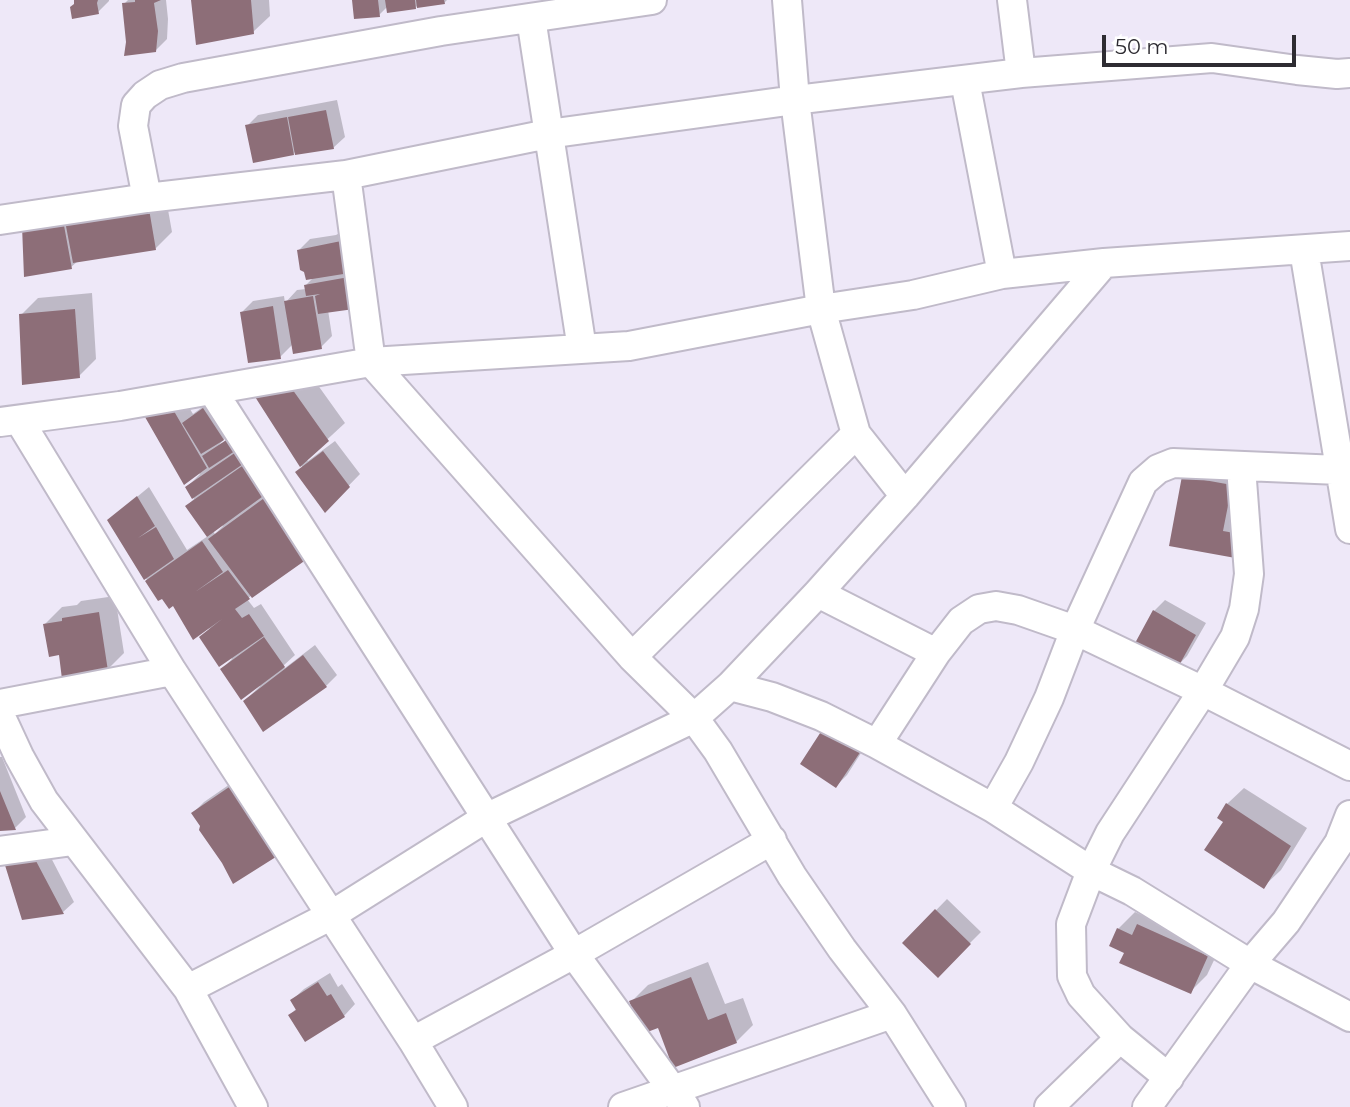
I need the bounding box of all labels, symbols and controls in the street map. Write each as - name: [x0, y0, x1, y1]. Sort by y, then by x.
- scale bar: [1105, 21, 1299, 65]
- text: 50 m: [1115, 34, 1169, 59]

